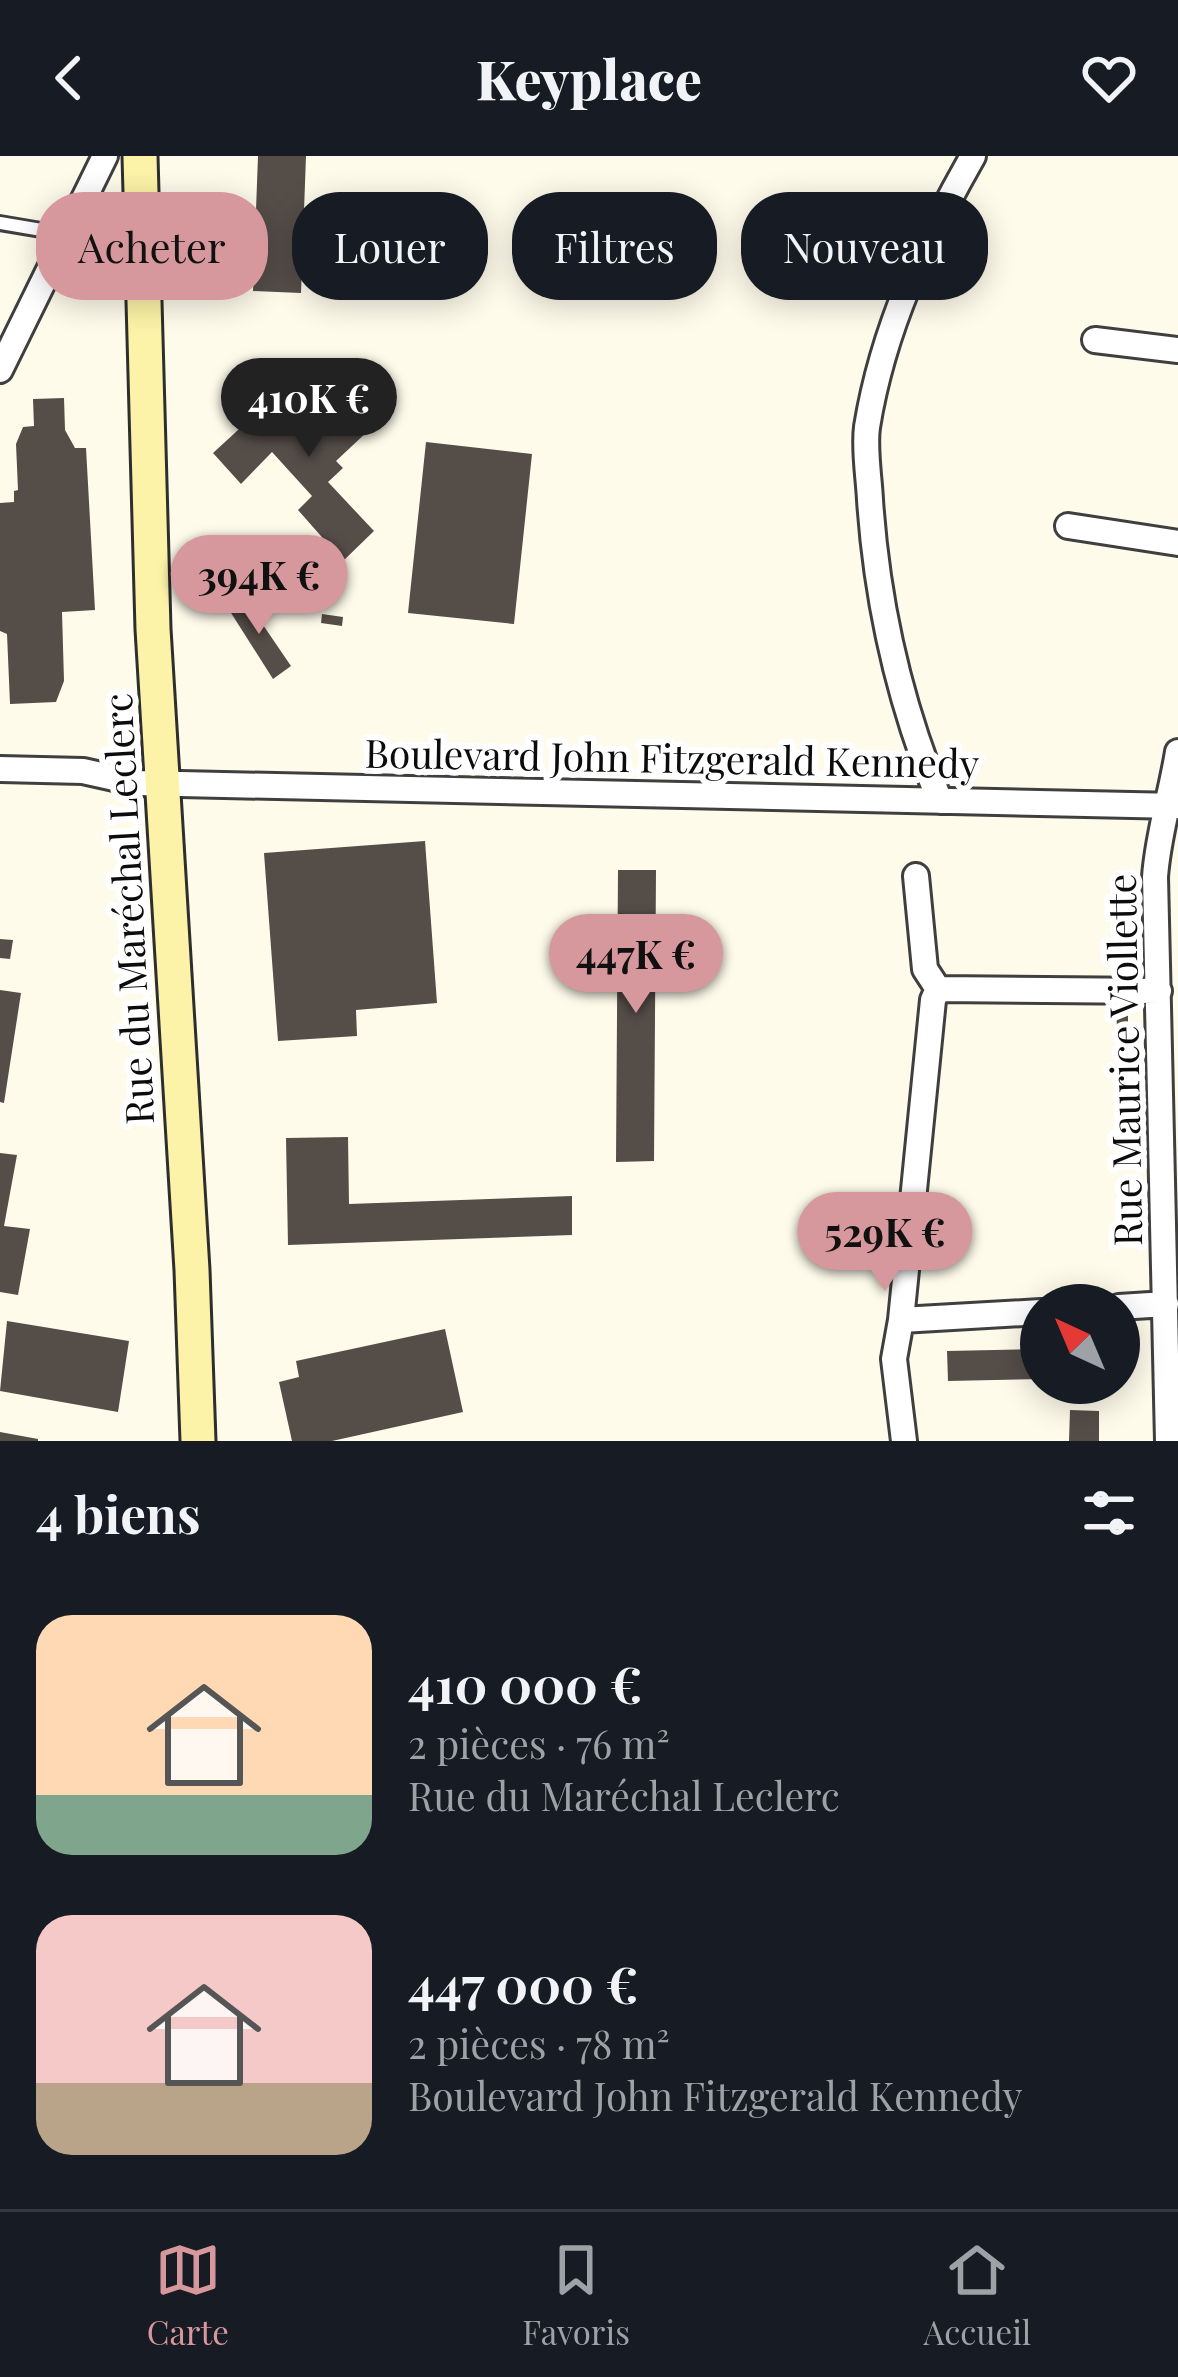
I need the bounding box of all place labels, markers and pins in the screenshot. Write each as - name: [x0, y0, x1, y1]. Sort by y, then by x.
- pin: 410K €: [211, 358, 407, 460]
- pin: 394K €: [161, 535, 357, 637]
- pin: 447K €: [538, 914, 734, 1016]
- pin: 529K €: [787, 1192, 983, 1294]

